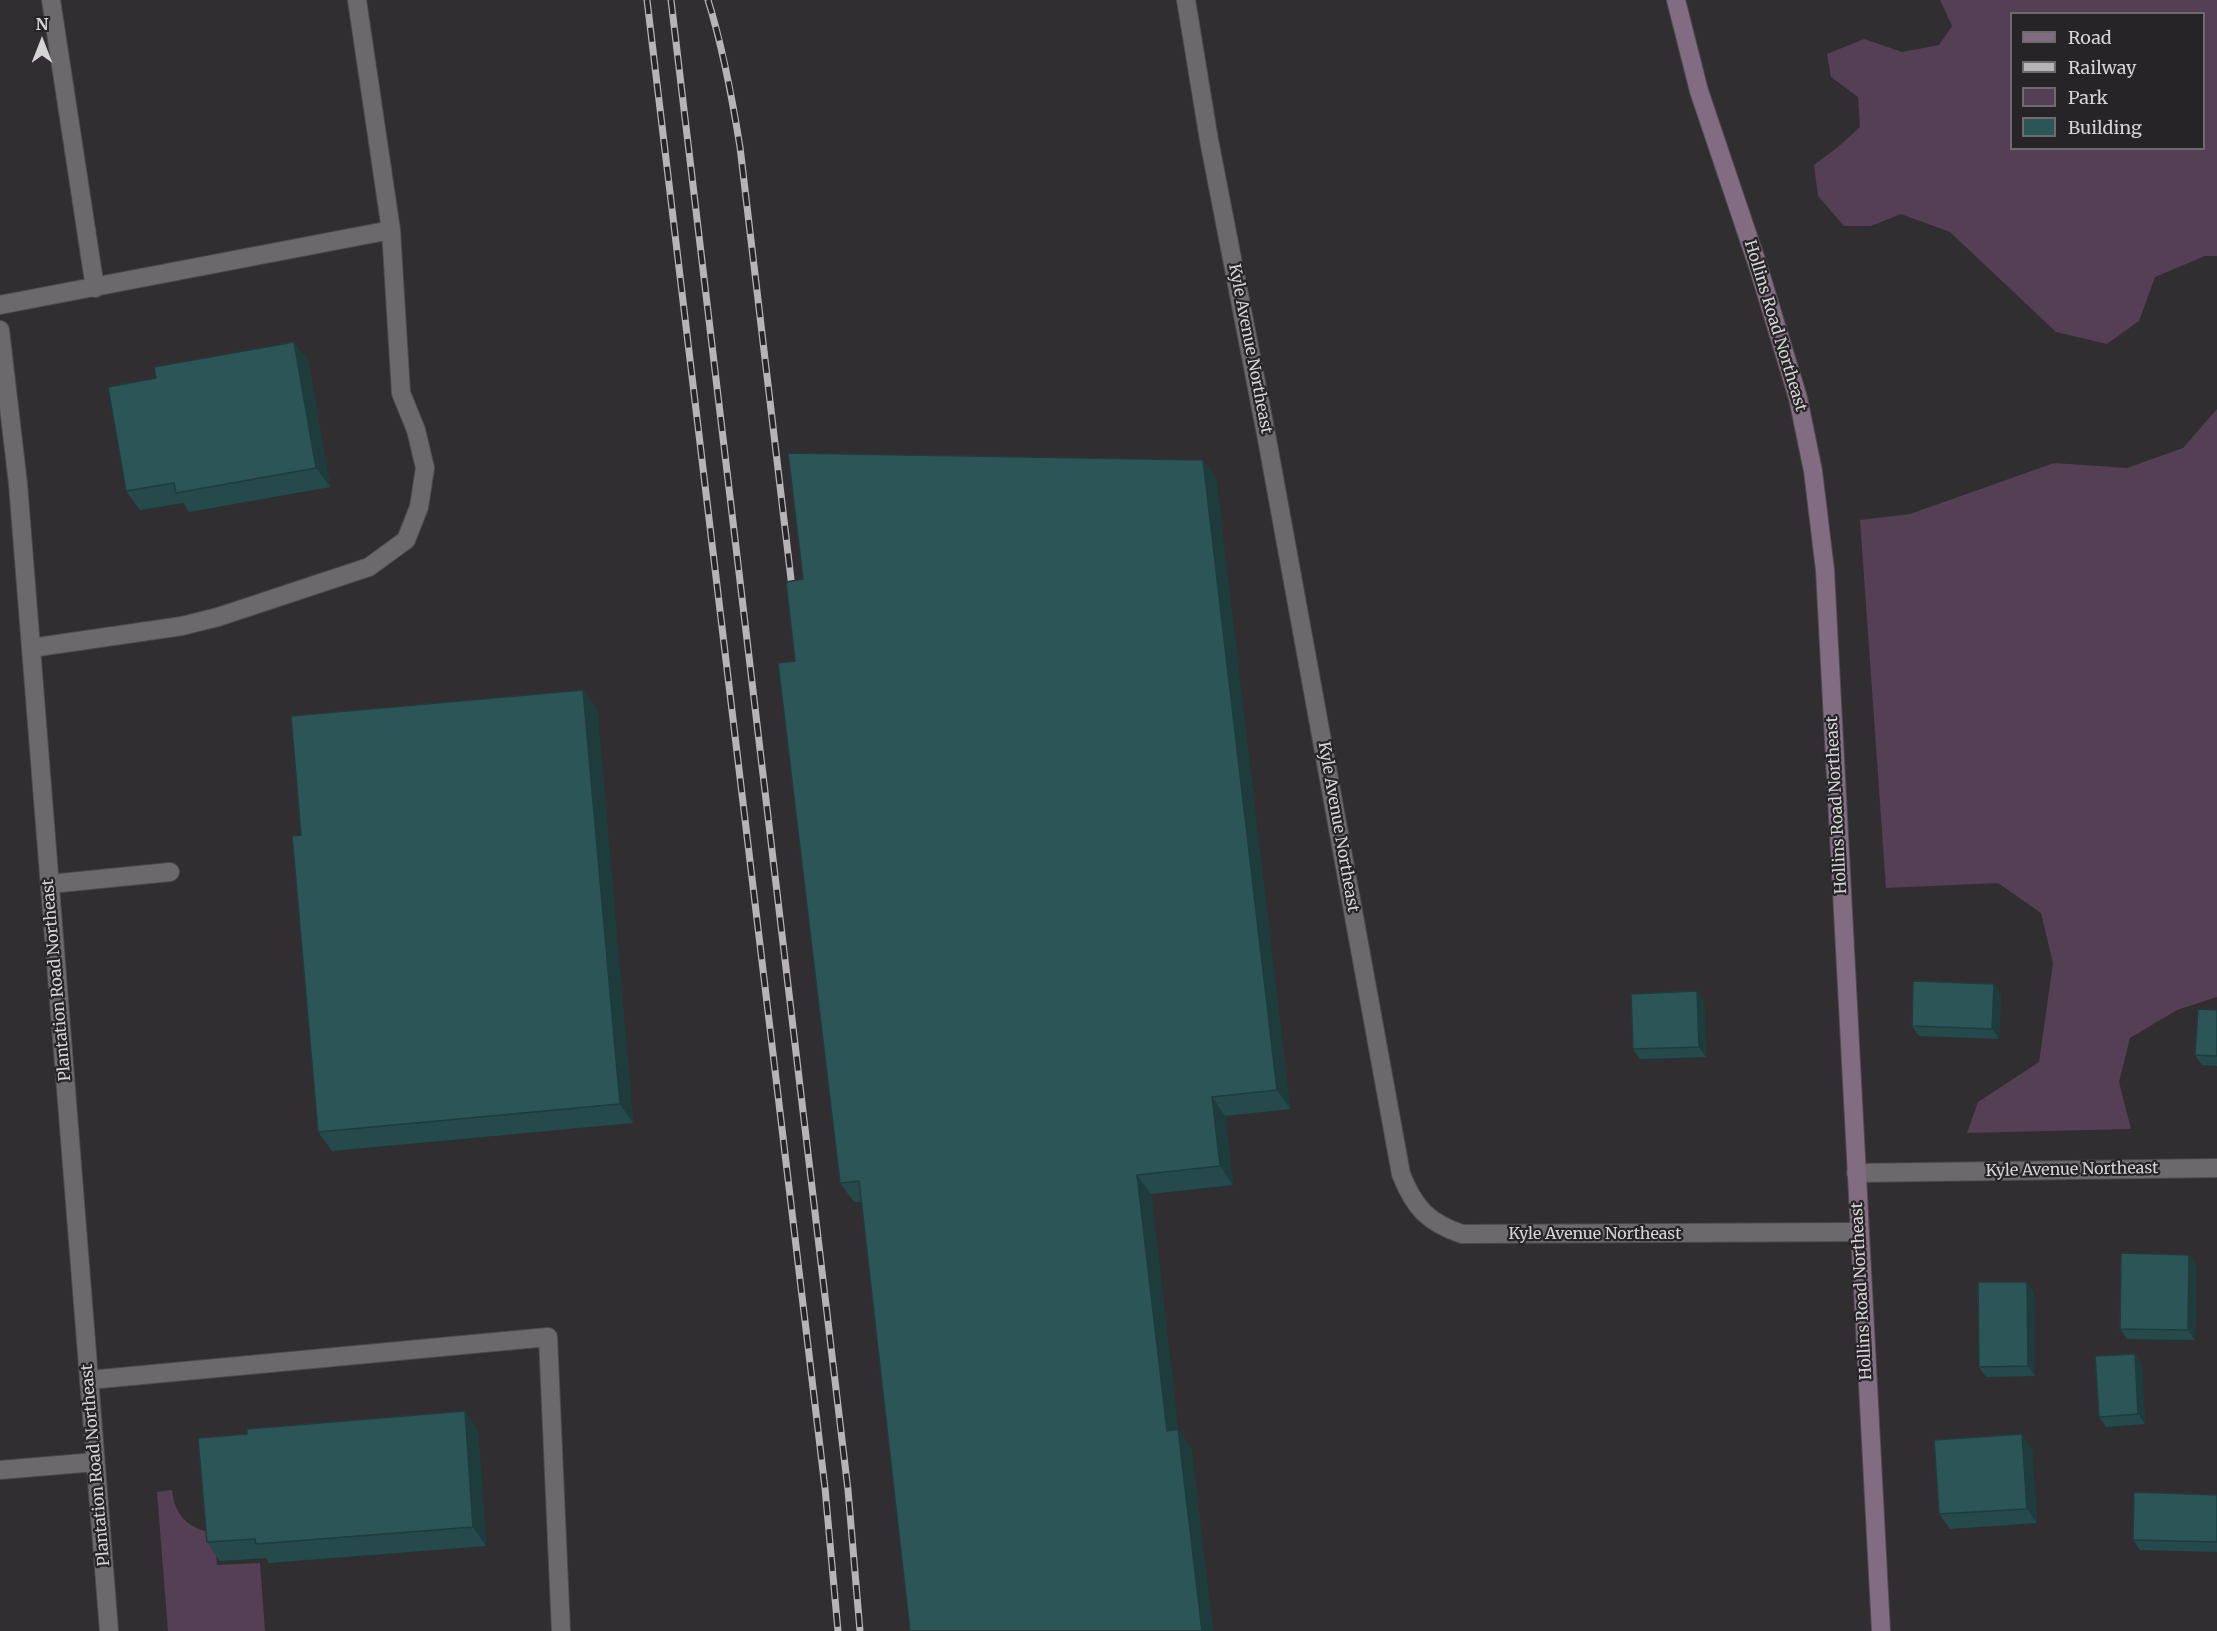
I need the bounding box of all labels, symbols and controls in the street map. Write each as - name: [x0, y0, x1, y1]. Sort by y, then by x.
- north arrow: [12, 12, 72, 72]
- legend: [2010, 12, 2205, 150]
- text: N: [36, 14, 48, 34]
- text: Road: [2068, 26, 2112, 49]
- text: Railway: [2068, 56, 2136, 79]
- text: Park: [2068, 86, 2108, 109]
- text: Building: [2068, 116, 2142, 139]
- street label: Hollins Road Northeast: [1740, 238, 1810, 414]
- street label: Kyle Avenue Northeast: [1224, 262, 1276, 436]
- street label: Hollins Road Northeast: [1823, 715, 1851, 895]
- street label: Kyle Avenue Northeast: [1314, 740, 1362, 914]
- street label: Plantation Road Northeast: [39, 878, 75, 1082]
- street label: Kyle Avenue Northeast: [1985, 1159, 2159, 1181]
- street label: Hollins Road Northeast: [1848, 1201, 1876, 1381]
- street label: Kyle Avenue Northeast: [1509, 1224, 1681, 1244]
- street label: Plantation Road Northeast: [78, 1363, 114, 1567]

